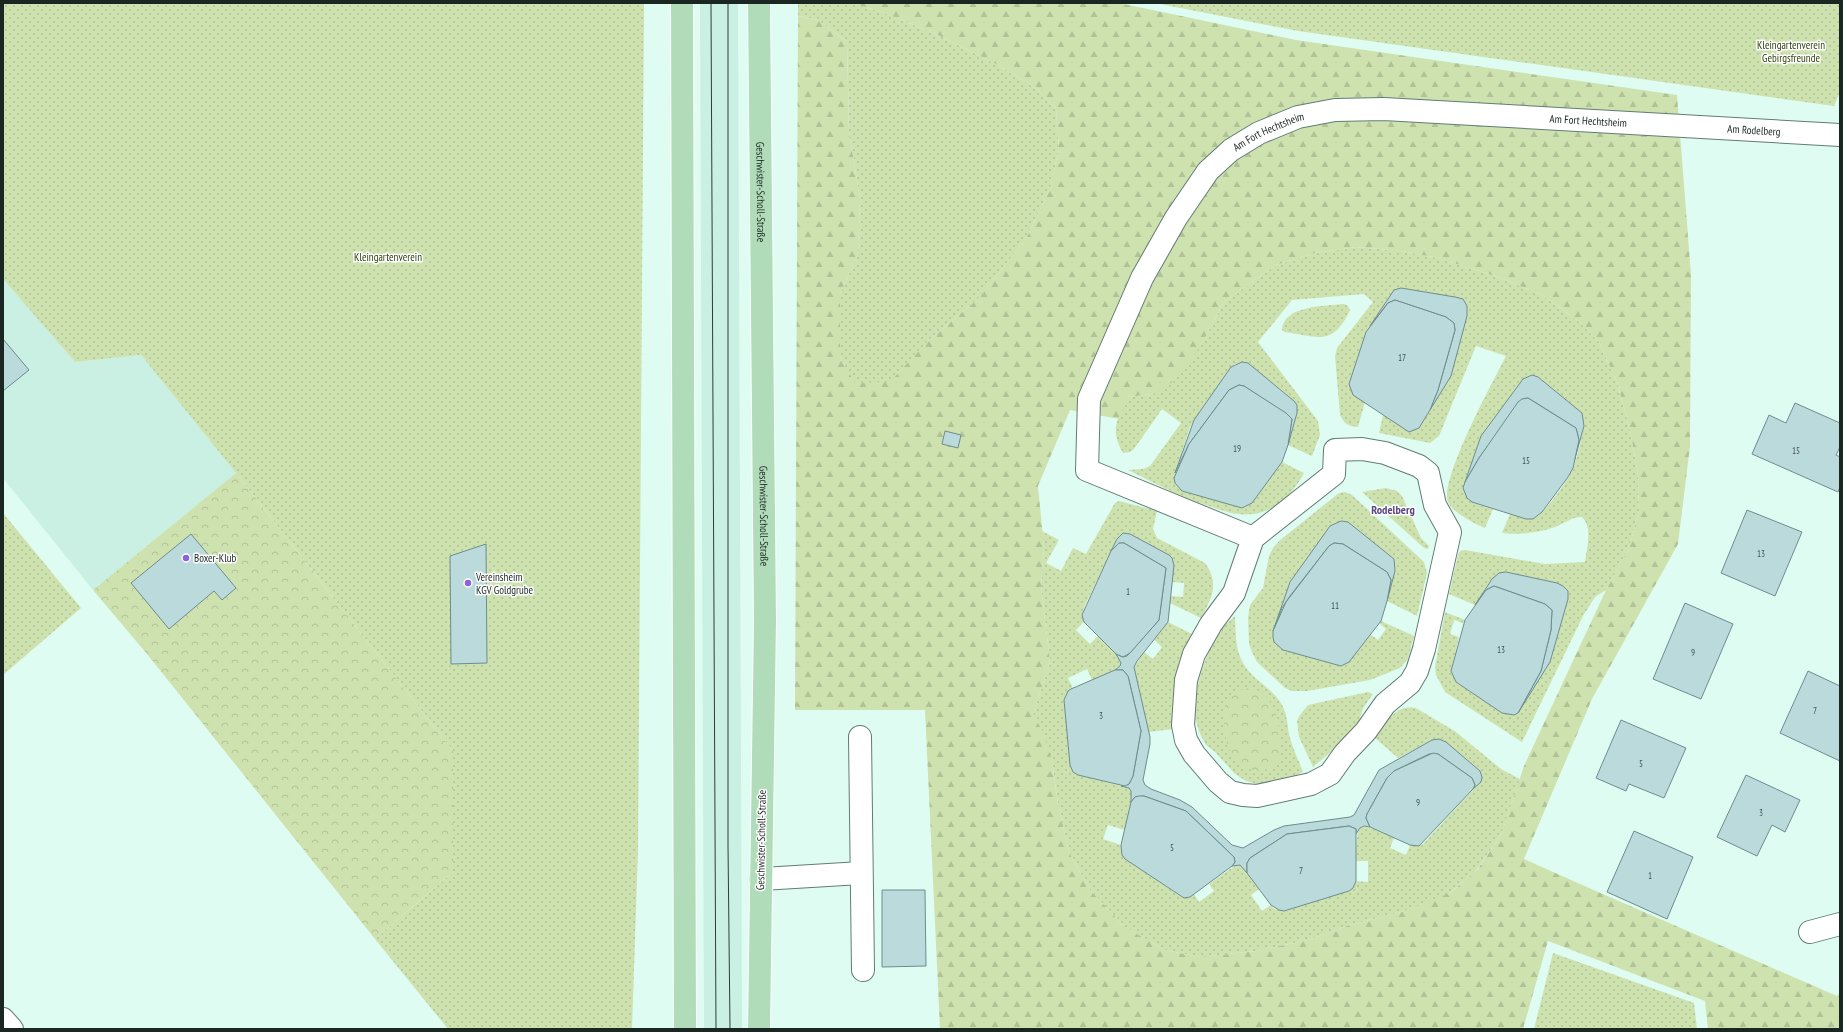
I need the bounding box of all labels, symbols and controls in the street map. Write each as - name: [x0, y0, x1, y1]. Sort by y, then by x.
- park label: Kleingartenverein Gebirgsfreunde: [1757, 38, 1825, 65]
- street label: Am Fort Hechtsheim: [1230, 109, 1305, 154]
- street label: Am Fort Hechtsheim: [1549, 111, 1627, 130]
- street label: Am Rodelberg: [1727, 122, 1781, 139]
- street label: Geschwister-Scholl-Straße: [753, 142, 768, 243]
- park label: Kleingartenverein: [354, 250, 422, 264]
- house number: 17: [1398, 352, 1406, 363]
- house number: 19: [1233, 443, 1241, 454]
- house number: 15: [1792, 445, 1800, 456]
- house number: 15: [1522, 455, 1530, 466]
- street label: Geschwister-Scholl-Straße: [757, 466, 771, 567]
- district label: Rodelberg: [1371, 502, 1415, 517]
- house number: 13: [1757, 548, 1765, 559]
- place label: Boxer-Klub: [194, 551, 237, 565]
- marker: Boxer-Klub: [181, 553, 191, 563]
- place label: Vereinsheim KGV Goldgrube: [475, 570, 534, 597]
- marker: Vereinsheim KGV Goldgrube: [463, 578, 473, 588]
- house number: 1: [1126, 586, 1130, 597]
- house number: 11: [1331, 600, 1339, 611]
- house number: 13: [1497, 644, 1505, 655]
- house number: 9: [1691, 647, 1695, 658]
- house number: 7: [1813, 705, 1817, 716]
- house number: 3: [1099, 710, 1103, 721]
- house number: 5: [1639, 758, 1643, 769]
- street label: Geschwister-Scholl-Straße: [753, 789, 769, 890]
- house number: 9: [1416, 797, 1420, 808]
- house number: 3: [1759, 807, 1763, 818]
- house number: 5: [1170, 842, 1174, 853]
- house number: 7: [1299, 865, 1303, 876]
- house number: 1: [1648, 870, 1652, 881]

